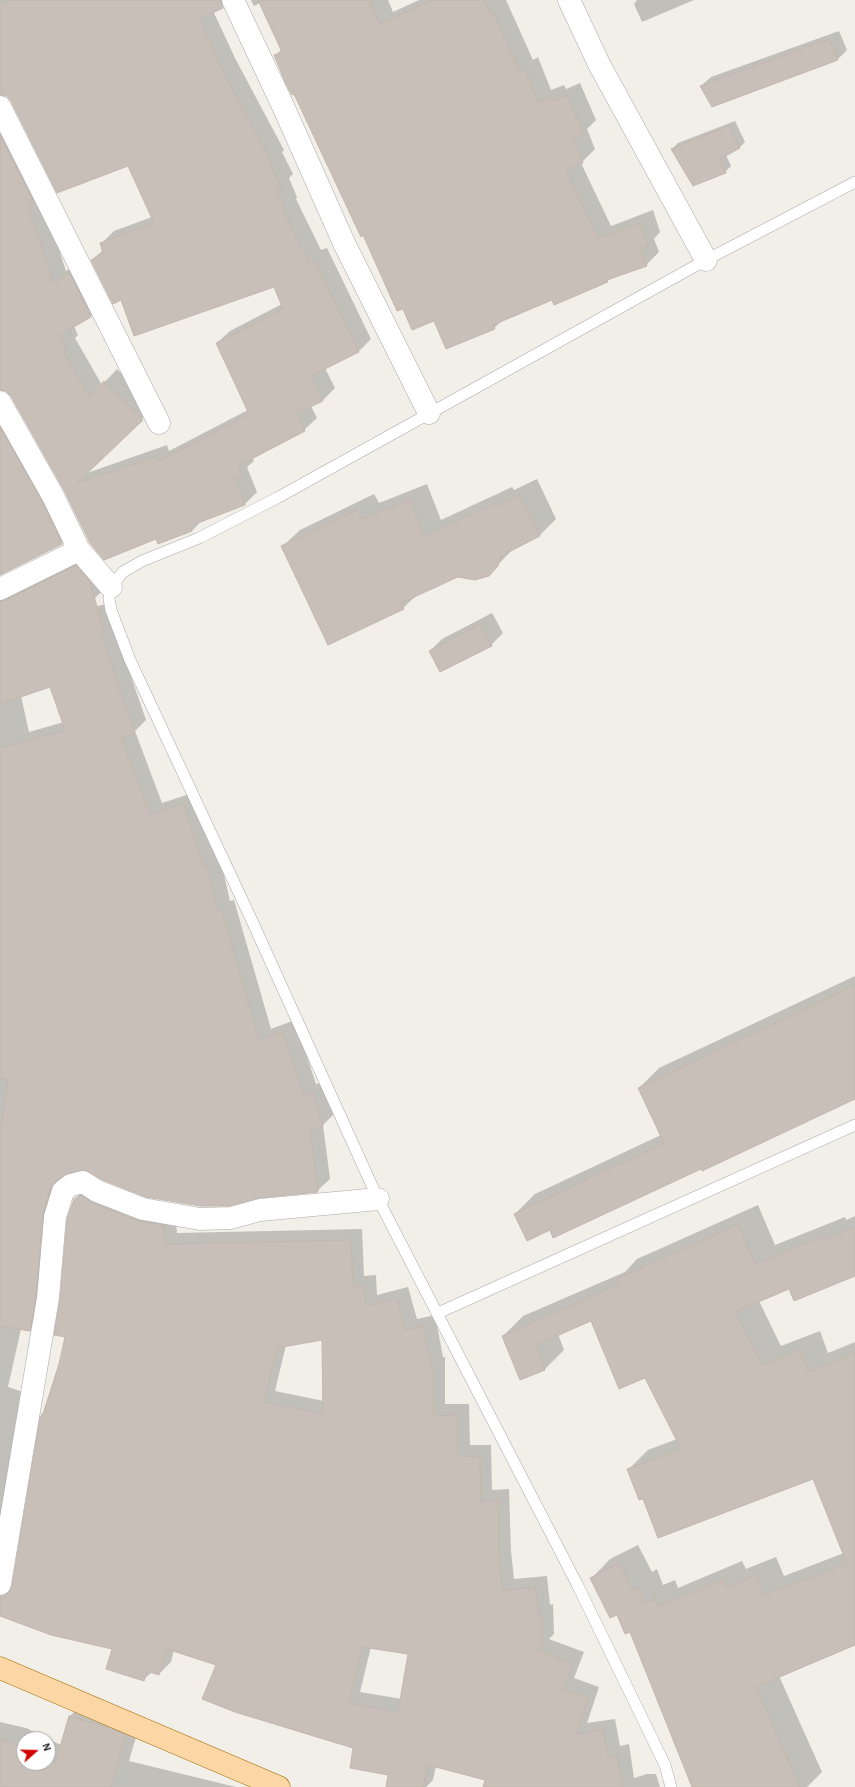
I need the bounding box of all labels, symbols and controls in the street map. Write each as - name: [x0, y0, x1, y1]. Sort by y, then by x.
- north arrow: [16, 1731, 56, 1771]
- text: N: [40, 1742, 53, 1753]

